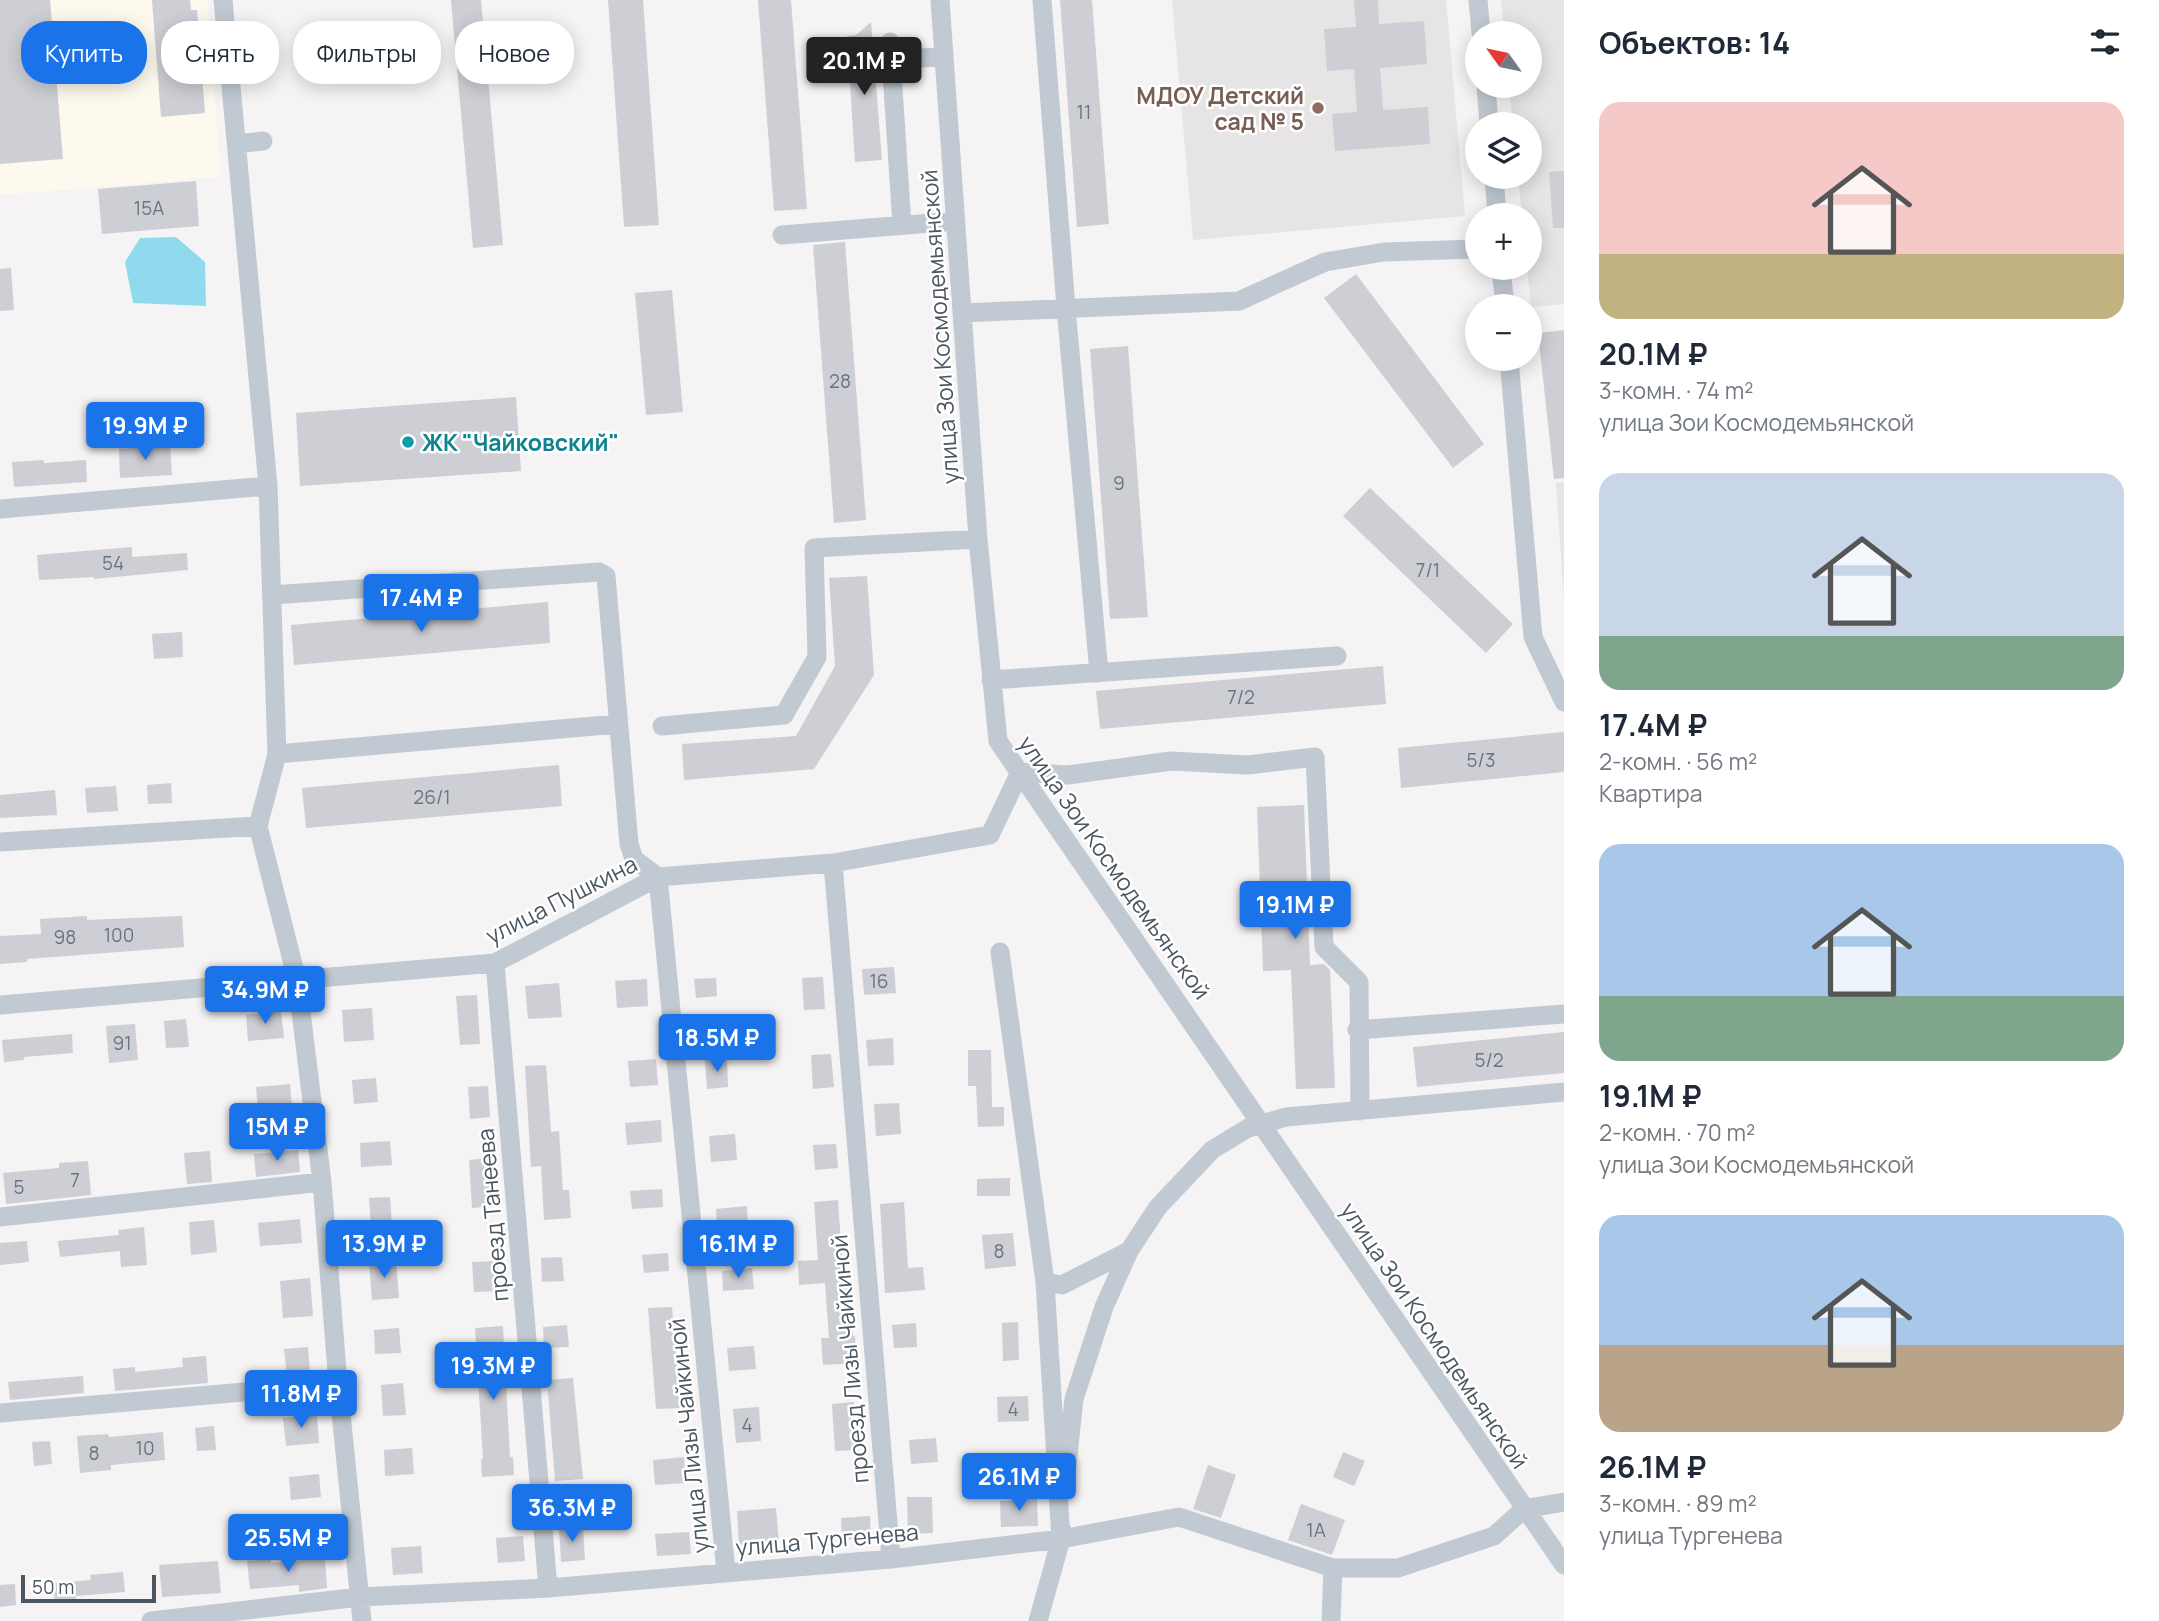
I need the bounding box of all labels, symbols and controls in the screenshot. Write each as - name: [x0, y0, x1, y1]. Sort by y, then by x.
- chip: Купить: [21, 21, 147, 84]
- chip: Снять: [161, 21, 279, 84]
- chip: Фильтры: [293, 21, 441, 84]
- chip: Новое: [455, 21, 574, 84]
- north arrow: [1465, 21, 1542, 98]
- map controls: [1465, 21, 1542, 371]
- text: Объектов: 14: [1599, 22, 1790, 63]
- icon: filters: [2086, 23, 2124, 61]
- pin: 20.1M ₽: [799, 38, 929, 97]
- text: 20.1M ₽: [822, 44, 906, 76]
- place label: МДОУ Детский сад № 5: [1136, 79, 1304, 137]
- house number: 11: [1077, 99, 1091, 125]
- marker: МДОУ Детский сад № 5: [1310, 100, 1326, 116]
- button: layers: [1465, 112, 1542, 189]
- icon: home: [1799, 147, 1925, 273]
- street label: улица Зои Космодемьянской: [912, 169, 966, 485]
- house number: 15А: [134, 195, 164, 221]
- button: +: [1465, 203, 1542, 280]
- button: −: [1465, 294, 1542, 371]
- text: 20.1M ₽: [1599, 333, 1707, 374]
- house number: 28: [829, 368, 851, 394]
- text: 3-комн. · 74 m²: [1599, 374, 1753, 406]
- pin: 19.9M ₽: [80, 402, 210, 462]
- text: улица Зои Космодемьянской: [1599, 406, 1914, 438]
- text: 19.9M ₽: [102, 409, 188, 441]
- place label: ЖК "Чайковский": [422, 426, 619, 458]
- marker: ЖК "Чайковский": [400, 434, 416, 450]
- house number: 9: [1113, 470, 1125, 496]
- icon: home: [1799, 518, 1925, 644]
- house number: 54: [102, 550, 124, 576]
- house number: 7/1: [1416, 557, 1440, 583]
- pin: 17.4M ₽: [356, 574, 486, 634]
- text: 17.4M ₽: [380, 581, 462, 613]
- house number: 7/2: [1227, 684, 1255, 710]
- text: 17.4M ₽: [1599, 704, 1707, 745]
- street label: улица Зои Космодемьянской: [1012, 729, 1218, 1005]
- text: 2-комн. · 56 m²: [1599, 745, 1757, 777]
- house number: 5/3: [1467, 747, 1495, 773]
- text: Квартира: [1599, 777, 1703, 809]
- house number: 26/1: [413, 784, 451, 810]
- street label: улица Пушкина: [480, 847, 642, 951]
- pin: 19.1M ₽: [1230, 881, 1360, 941]
- text: 19.1M ₽: [1256, 888, 1334, 920]
- icon: home: [1799, 889, 1925, 1015]
- house number: 100: [104, 922, 134, 948]
- house number: 98: [54, 924, 76, 950]
- pin: 34.9M ₽: [200, 967, 330, 1026]
- house number: 16: [869, 968, 889, 994]
- text: 34.9M ₽: [221, 973, 309, 1005]
- pin: 18.5M ₽: [652, 1014, 782, 1074]
- text: 18.5M ₽: [675, 1021, 759, 1053]
- house number: 91: [112, 1030, 132, 1056]
- house number: 5/2: [1474, 1047, 1504, 1073]
- text: 19.1M ₽: [1599, 1075, 1701, 1116]
- pin: 15M ₽: [228, 1104, 326, 1163]
- text: 15M ₽: [245, 1110, 309, 1142]
- text: 2-комн. · 70 m²: [1599, 1116, 1755, 1148]
- street label: проезд Танеева: [468, 1127, 516, 1303]
- text: улица Зои Космодемьянской: [1599, 1148, 1914, 1180]
- house number: 7: [70, 1167, 80, 1193]
- house number: 5: [14, 1174, 25, 1200]
- street label: улица Зои Космодемьянской: [1334, 1195, 1536, 1475]
- pin: 13.9M ₽: [319, 1220, 449, 1280]
- pin: 16.1M ₽: [673, 1220, 803, 1280]
- text: 13.9M ₽: [342, 1227, 426, 1259]
- text: 16.1M ₽: [699, 1227, 777, 1259]
- street label: проезд Лизы Чайкиной: [822, 1233, 876, 1485]
- house number: 8: [993, 1238, 1005, 1264]
- icon: home: [1799, 1260, 1925, 1386]
- street label: улица Лизы Чайкиной: [660, 1317, 716, 1555]
- pin: 19.3M ₽: [428, 1342, 558, 1402]
- text: 19.3M ₽: [451, 1349, 535, 1381]
- pin: 11.8M ₽: [236, 1370, 366, 1430]
- text: 11.8M ₽: [261, 1377, 341, 1409]
- house number: 4: [1007, 1396, 1019, 1422]
- house number: 4: [741, 1412, 753, 1438]
- house number: 10: [135, 1435, 155, 1461]
- house number: 8: [88, 1440, 100, 1466]
- text: 26.1M ₽: [1599, 1446, 1706, 1487]
- pin: 26.1M ₽: [954, 1454, 1084, 1513]
- text: 26.1M ₽: [978, 1460, 1060, 1492]
- pin: 36.3M ₽: [507, 1484, 637, 1544]
- text: 3-комн. · 89 m²: [1599, 1487, 1757, 1519]
- text: 36.3M ₽: [528, 1491, 616, 1523]
- pin: 25.5M ₽: [223, 1514, 353, 1574]
- street label: улица Тургенева: [734, 1515, 920, 1563]
- house number: 1А: [1306, 1517, 1326, 1543]
- text: улица Тургенева: [1599, 1519, 1783, 1551]
- text: 25.5M ₽: [244, 1521, 332, 1553]
- scale bar: [21, 1572, 156, 1604]
- text: 50 m: [32, 1574, 74, 1600]

